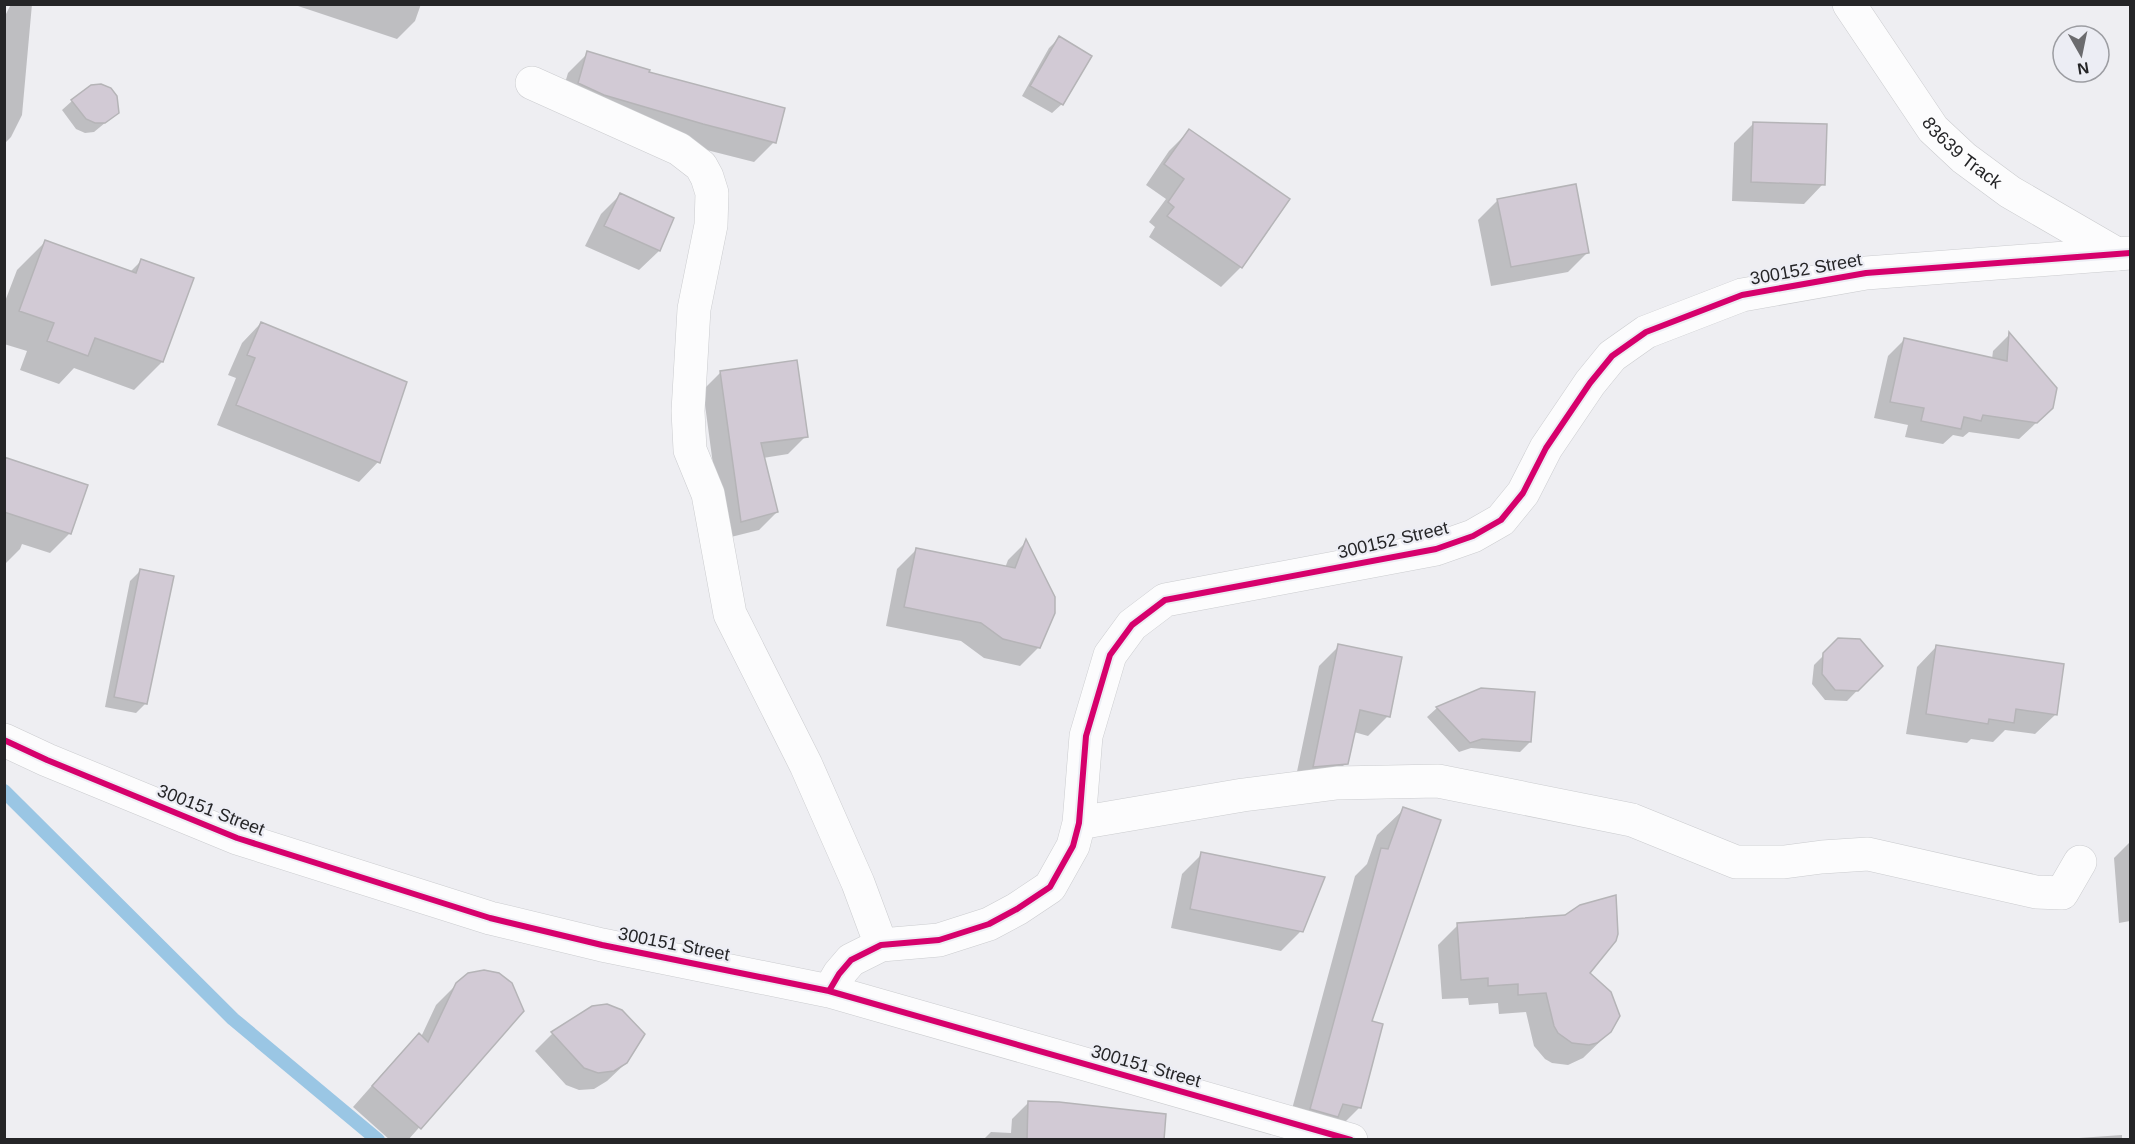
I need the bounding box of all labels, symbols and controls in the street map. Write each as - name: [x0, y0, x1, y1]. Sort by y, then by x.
- north arrow: [2051, 24, 2111, 84]
- text: N: [2076, 59, 2090, 78]
- street label: 83639 Track: [1918, 113, 2007, 193]
- street label: 300152 Street: [1749, 249, 1863, 289]
- street label: 300152 Street: [1336, 518, 1450, 562]
- street label: 300151 Street: [155, 780, 267, 840]
- street label: 300151 Street: [617, 923, 731, 965]
- street label: 300151 Street: [1089, 1041, 1203, 1091]

